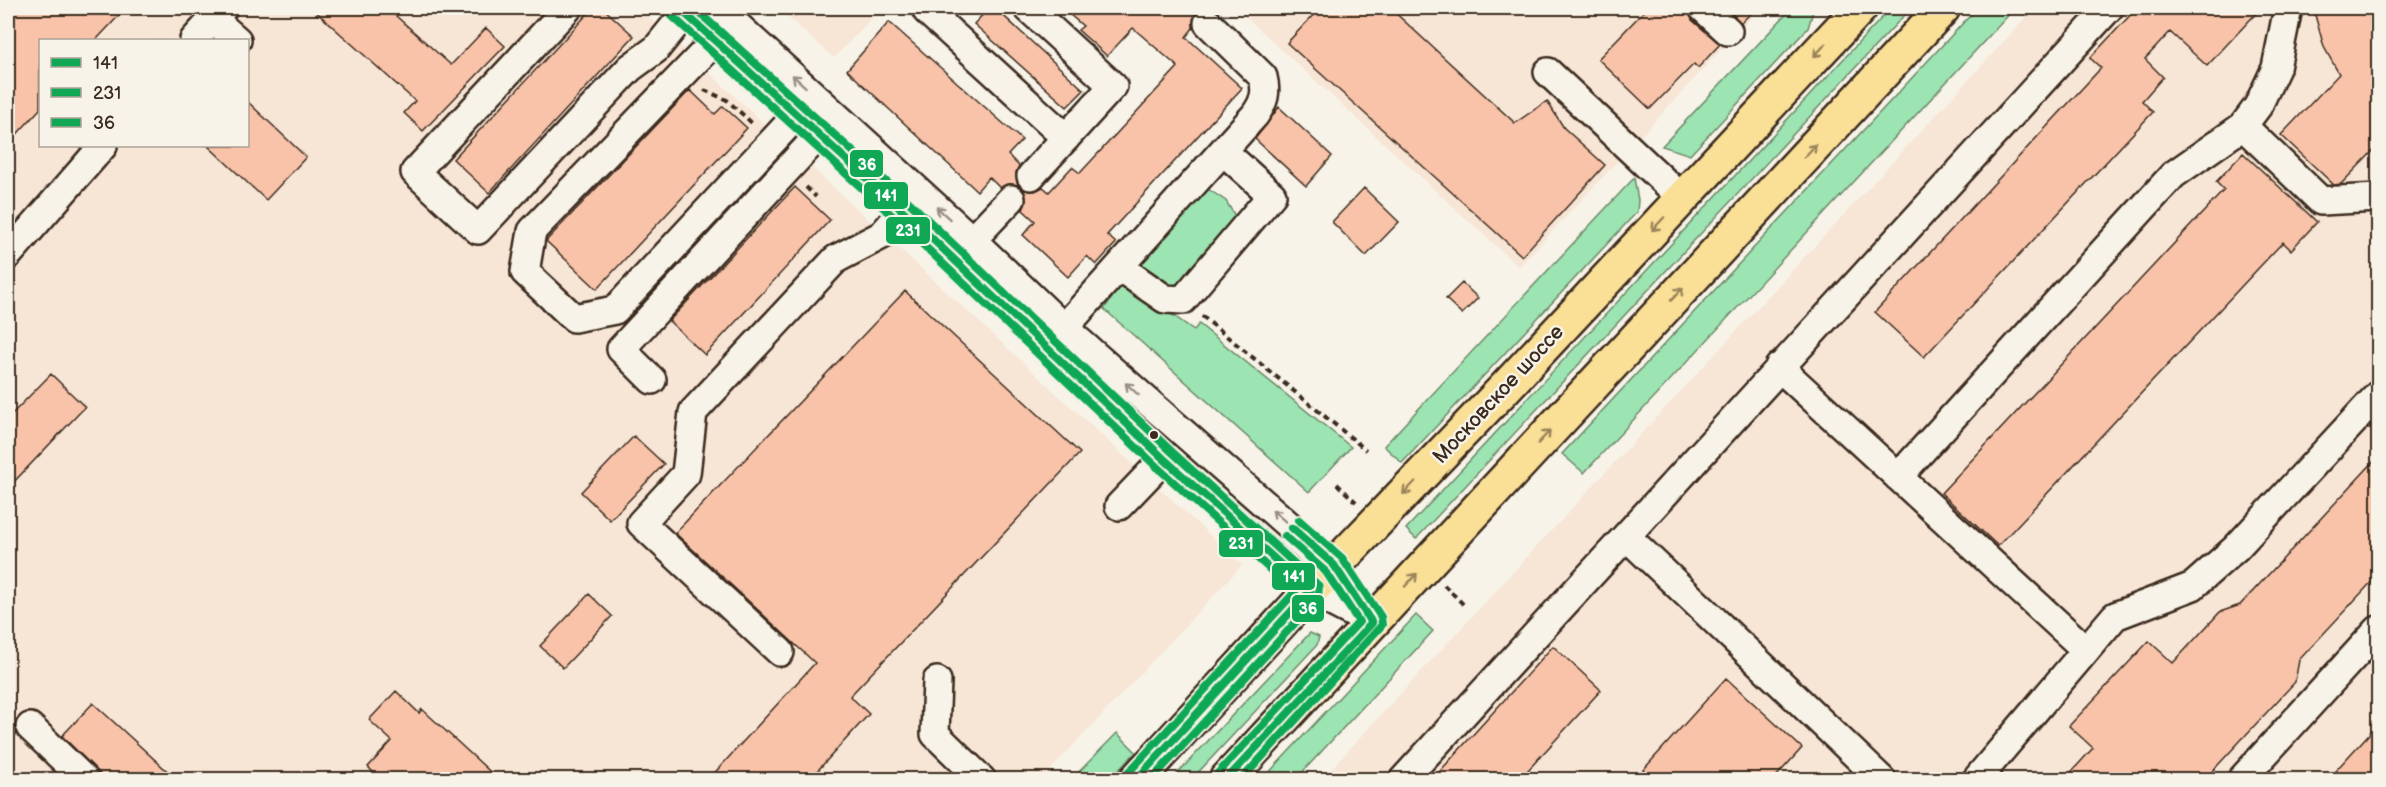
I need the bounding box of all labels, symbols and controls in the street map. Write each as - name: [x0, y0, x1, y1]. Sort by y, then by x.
- legend: [39, 39, 249, 147]
- one-way arrow: [1813, 43, 1827, 58]
- text: 141: [93, 53, 118, 74]
- one-way arrow: [792, 74, 807, 88]
- text: 231: [93, 83, 121, 104]
- text: 36: [93, 113, 115, 134]
- one-way arrow: [1803, 144, 1817, 159]
- line badge: 36: [849, 149, 884, 178]
- text: 36: [857, 156, 877, 175]
- line badge: 141: [863, 181, 909, 210]
- text: 141: [875, 187, 897, 206]
- one-way arrow: [936, 206, 951, 220]
- line badge: 231: [885, 216, 931, 245]
- one-way arrow: [1651, 216, 1666, 231]
- text: 231: [895, 222, 921, 241]
- one-way arrow: [1670, 287, 1684, 302]
- street label: Московское шоссе: [1428, 320, 1569, 469]
- one-way arrow: [1124, 382, 1139, 396]
- unlabelled marker: [1148, 429, 1160, 441]
- one-way arrow: [1537, 430, 1551, 445]
- one-way arrow: [1402, 480, 1416, 495]
- one-way arrow: [1272, 509, 1287, 523]
- line badge: 231: [1218, 529, 1264, 558]
- text: 231: [1228, 535, 1254, 554]
- line badge: 141: [1271, 562, 1316, 591]
- text: 141: [1283, 568, 1305, 587]
- one-way arrow: [1404, 573, 1418, 588]
- line badge: 36: [1291, 594, 1325, 623]
- text: 36: [1298, 600, 1318, 619]

